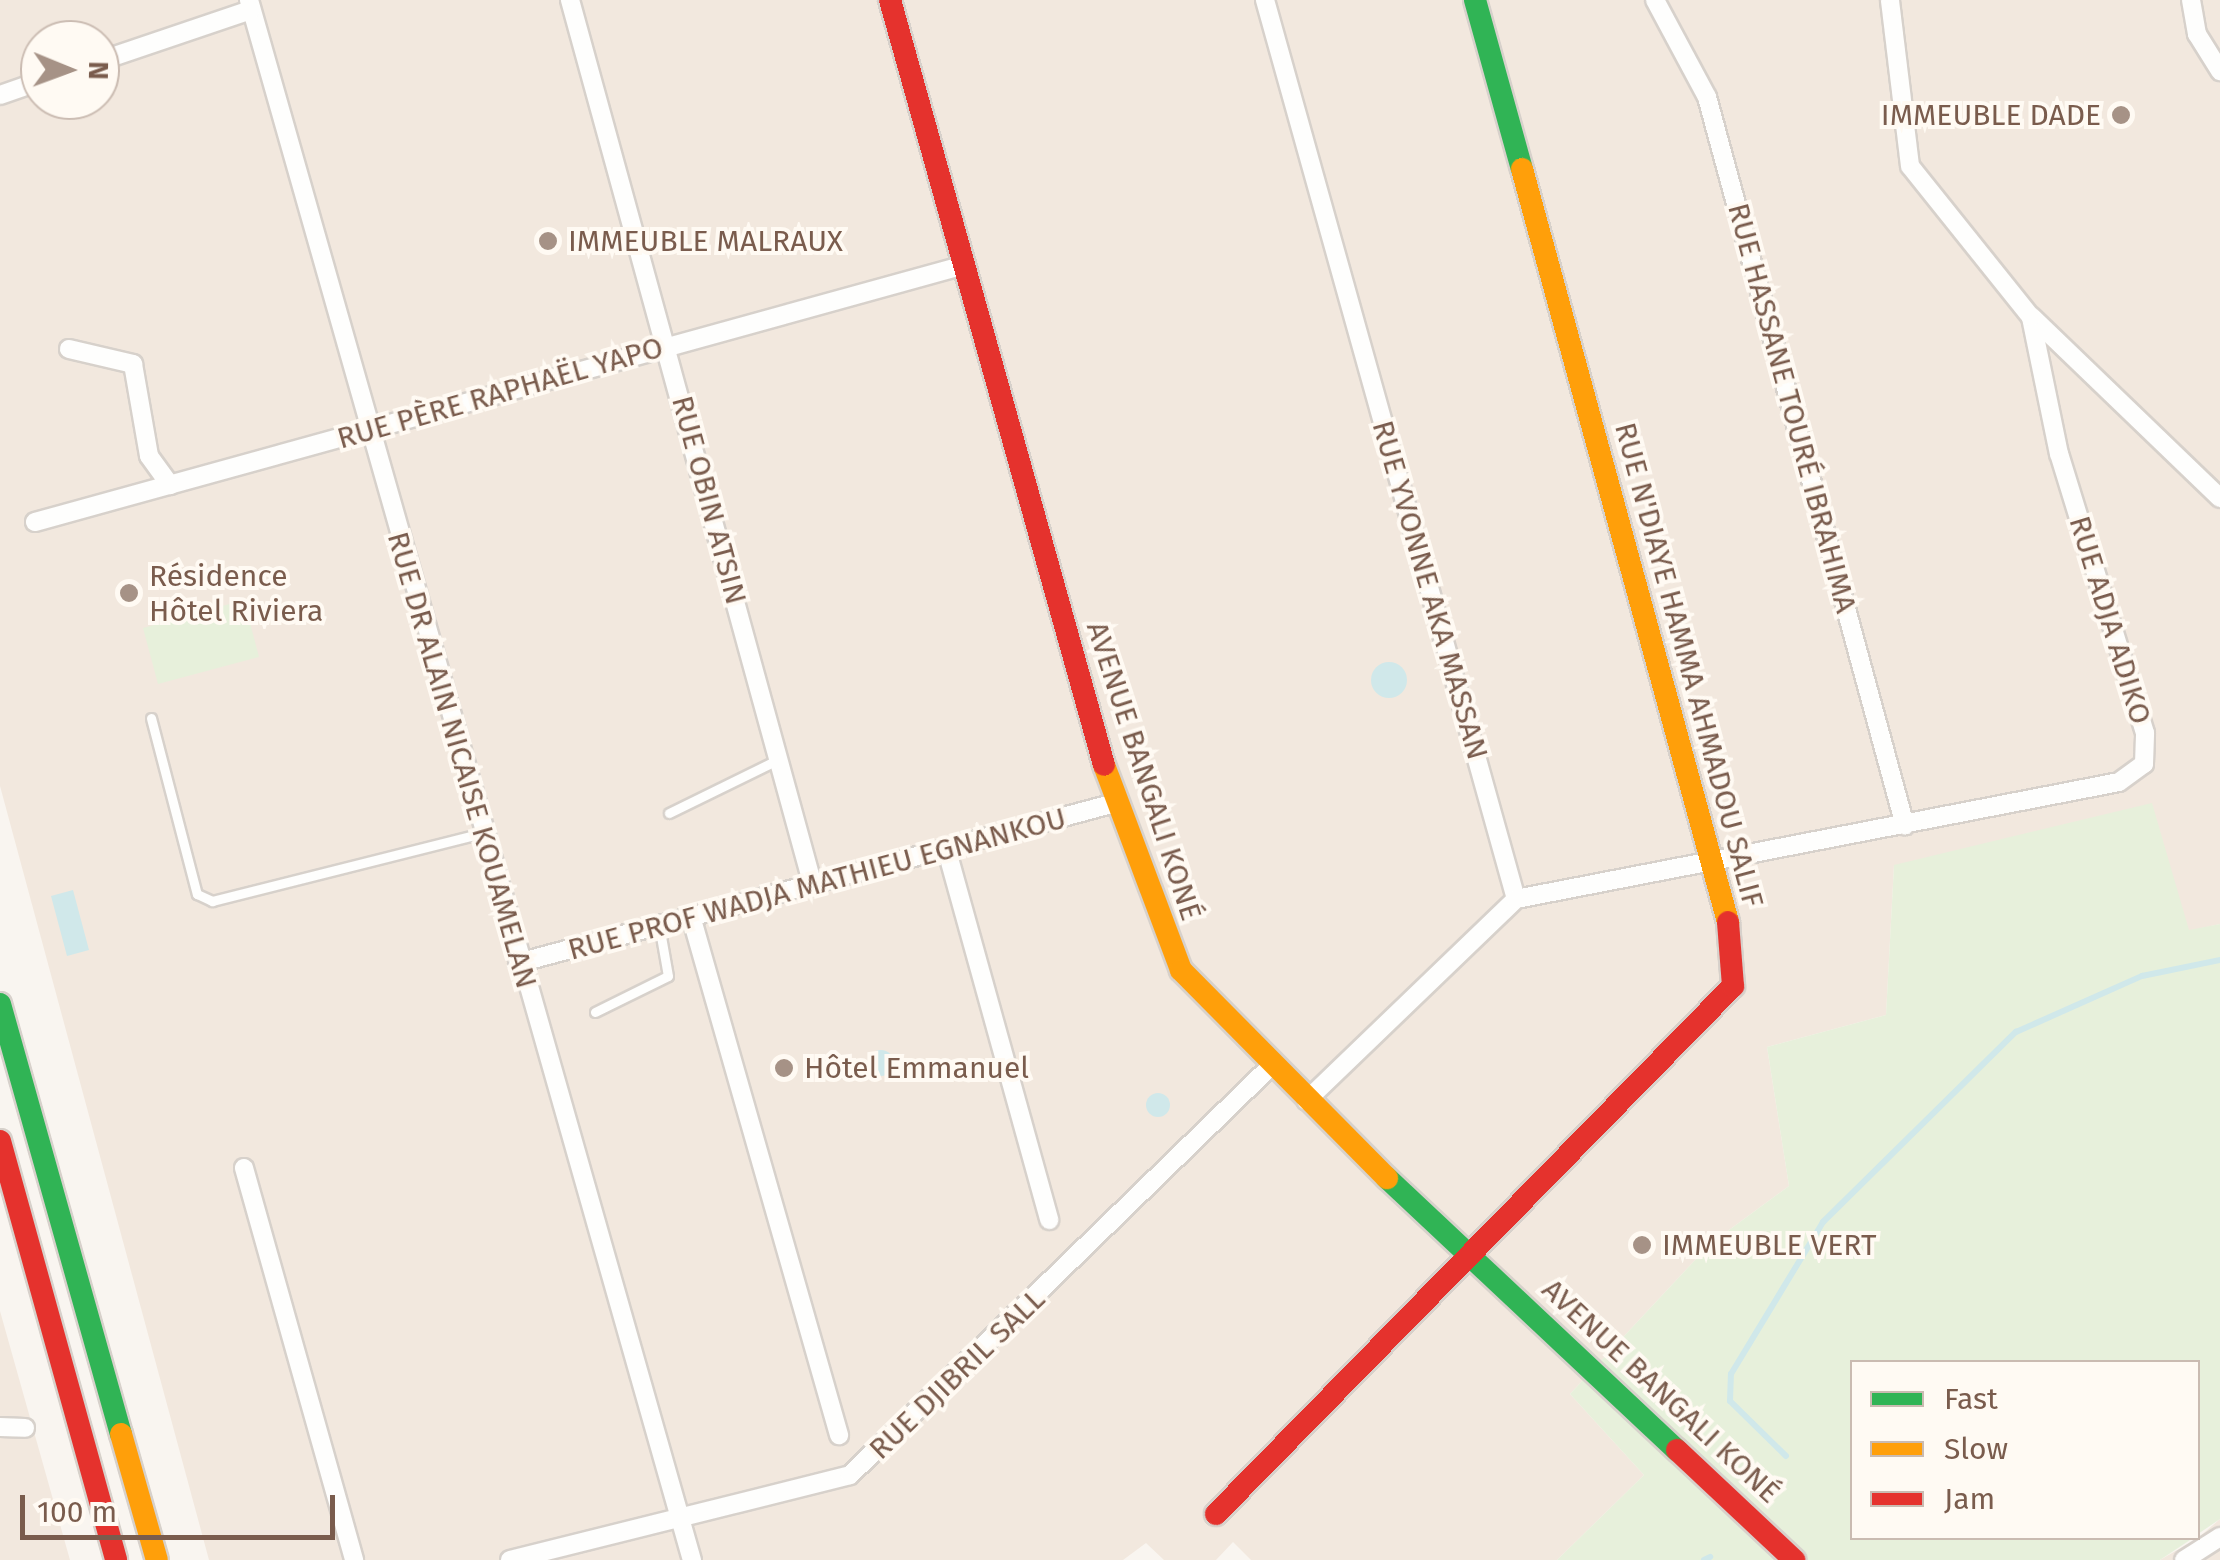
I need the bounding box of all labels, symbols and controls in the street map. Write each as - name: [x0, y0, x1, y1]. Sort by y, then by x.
- north arrow: [20, 20, 120, 120]
- text: N: [82, 61, 115, 80]
- place label: IMMEUBLE DADE: [1881, 97, 2101, 133]
- marker: IMMEUBLE DADE: [2110, 104, 2132, 126]
- street label: RUE HASSANE TOURÉ IBRAHIMA: [1720, 199, 1864, 617]
- place label: IMMEUBLE MALRAUX: [568, 223, 843, 259]
- marker: IMMEUBLE MALRAUX: [537, 230, 559, 252]
- street label: RUE PÈRE RAPHAËL YAPO: [333, 329, 667, 457]
- street label: RUE OBIN ATSIN: [664, 392, 754, 608]
- street label: RUE YVONNE AKA MASSAN: [1364, 416, 1496, 764]
- street label: RUE N'DIAYE HAMMA AHMADOU SALIF: [1607, 419, 1771, 911]
- street label: RUE ADJA ADIKO: [2061, 512, 2159, 728]
- street label: RUE DR ALAIN NICAISE KOUAMELAN: [379, 528, 545, 992]
- place label: Résidence Hôtel Riviera: [149, 558, 323, 628]
- marker: Résidence Hôtel Riviera: [118, 582, 140, 604]
- street label: AVENUE BANGALI KONÉ: [1079, 617, 1209, 925]
- street label: RUE PROF WADJA MATHIEU EGNANKOU: [564, 800, 1070, 968]
- place label: Hôtel Emmanuel: [804, 1050, 1029, 1086]
- marker: Hôtel Emmanuel: [773, 1057, 795, 1079]
- place label: IMMEUBLE VERT: [1662, 1227, 1876, 1263]
- marker: IMMEUBLE VERT: [1631, 1234, 1653, 1256]
- street label: AVENUE BANGALI KONÉ: [1535, 1271, 1787, 1511]
- street label: RUE DJIBRIL SALL: [862, 1281, 1052, 1467]
- legend: [1850, 1360, 2200, 1540]
- text: Fast: [1944, 1381, 1998, 1417]
- text: Slow: [1944, 1431, 2008, 1467]
- scale bar: [25, 1475, 340, 1537]
- text: Jam: [1944, 1481, 1995, 1517]
- text: 100 m: [37, 1494, 117, 1530]

